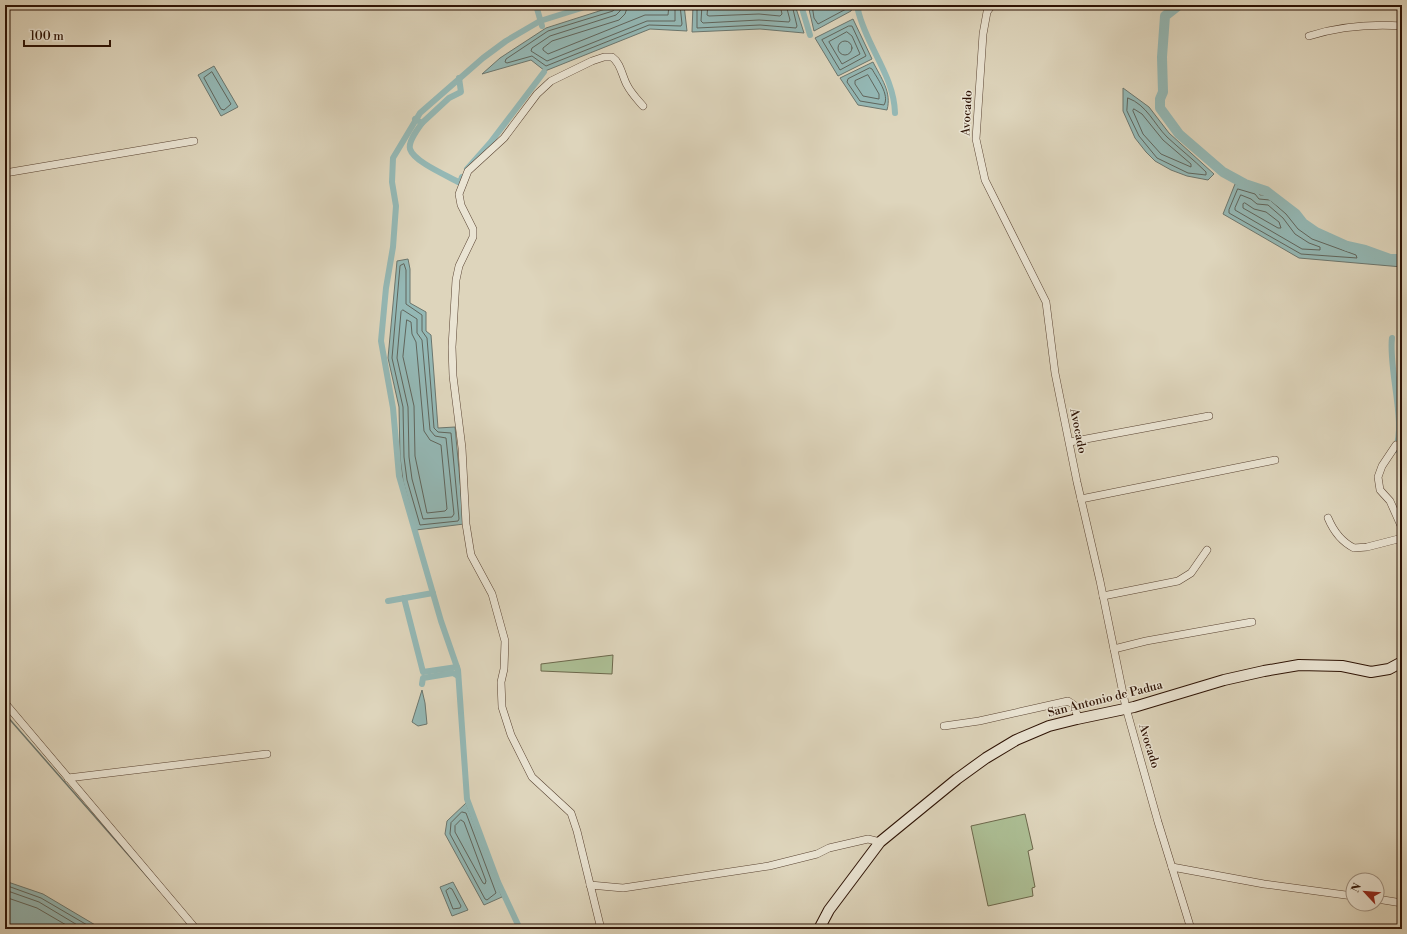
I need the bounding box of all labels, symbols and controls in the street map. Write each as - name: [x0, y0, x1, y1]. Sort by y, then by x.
- scale bar: [24, 22, 110, 48]
- text: 100 m: [30, 29, 64, 44]
- street label: Avocado: [958, 89, 976, 137]
- street label: Avocado: [1066, 406, 1090, 455]
- street label: San Antonio de Padua: [1046, 677, 1165, 721]
- street label: Avocado: [1135, 721, 1163, 770]
- north arrow: [1345, 872, 1385, 912]
- text: N: [1349, 881, 1365, 895]

